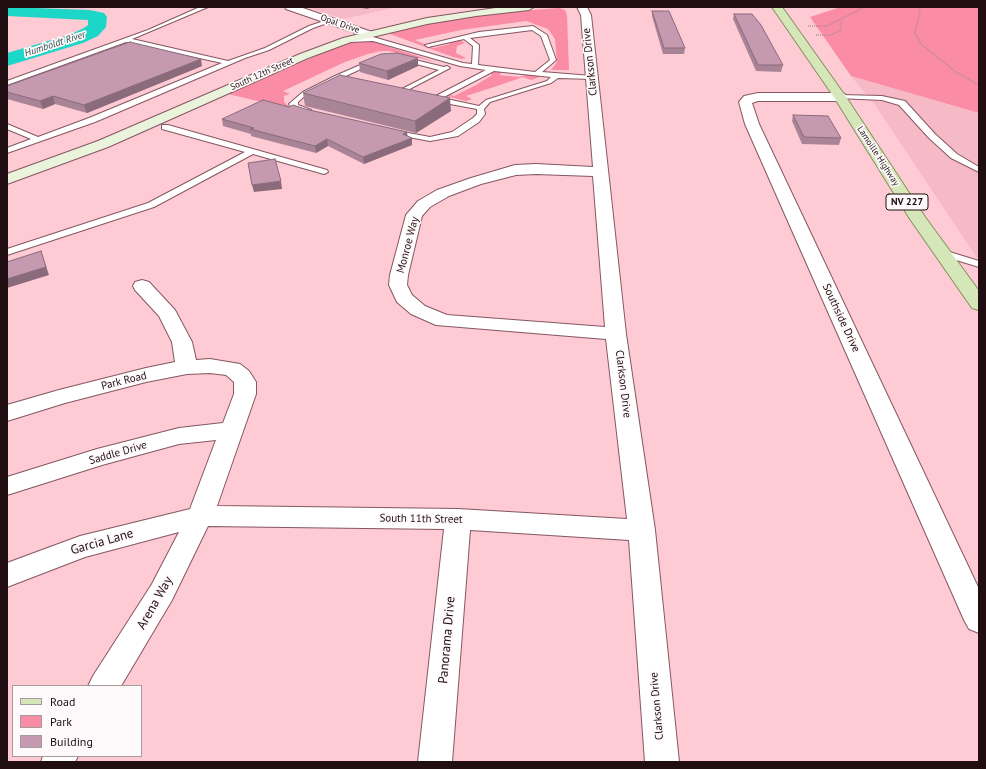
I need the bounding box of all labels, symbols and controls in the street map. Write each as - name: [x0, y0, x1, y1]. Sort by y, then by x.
- street label: Opal Drive: [319, 12, 361, 36]
- street label: Clarkson Drive: [580, 27, 600, 97]
- water label: Humboldt River: [23, 29, 87, 59]
- street label: South 12th Street: [229, 55, 295, 93]
- street label: Lamoille Highway: [855, 124, 901, 188]
- road number: NV 227: [886, 194, 928, 210]
- street label: Monroe Way: [394, 215, 422, 275]
- street label: Southside Drive: [819, 282, 863, 354]
- street label: Clarkson Drive: [612, 349, 634, 419]
- street label: Park Road: [100, 369, 148, 393]
- street label: Saddle Drive: [88, 438, 148, 468]
- street label: South 11th Street: [379, 512, 463, 526]
- street label: Garcia Lane: [69, 526, 135, 558]
- street label: Arena Way: [134, 574, 176, 632]
- street label: Panorama Drive: [435, 596, 459, 684]
- street label: Clarkson Drive: [647, 672, 667, 740]
- legend: [12, 685, 142, 757]
- text: Road: [50, 694, 75, 709]
- text: Park: [50, 714, 72, 729]
- text: Building: [50, 734, 93, 749]

